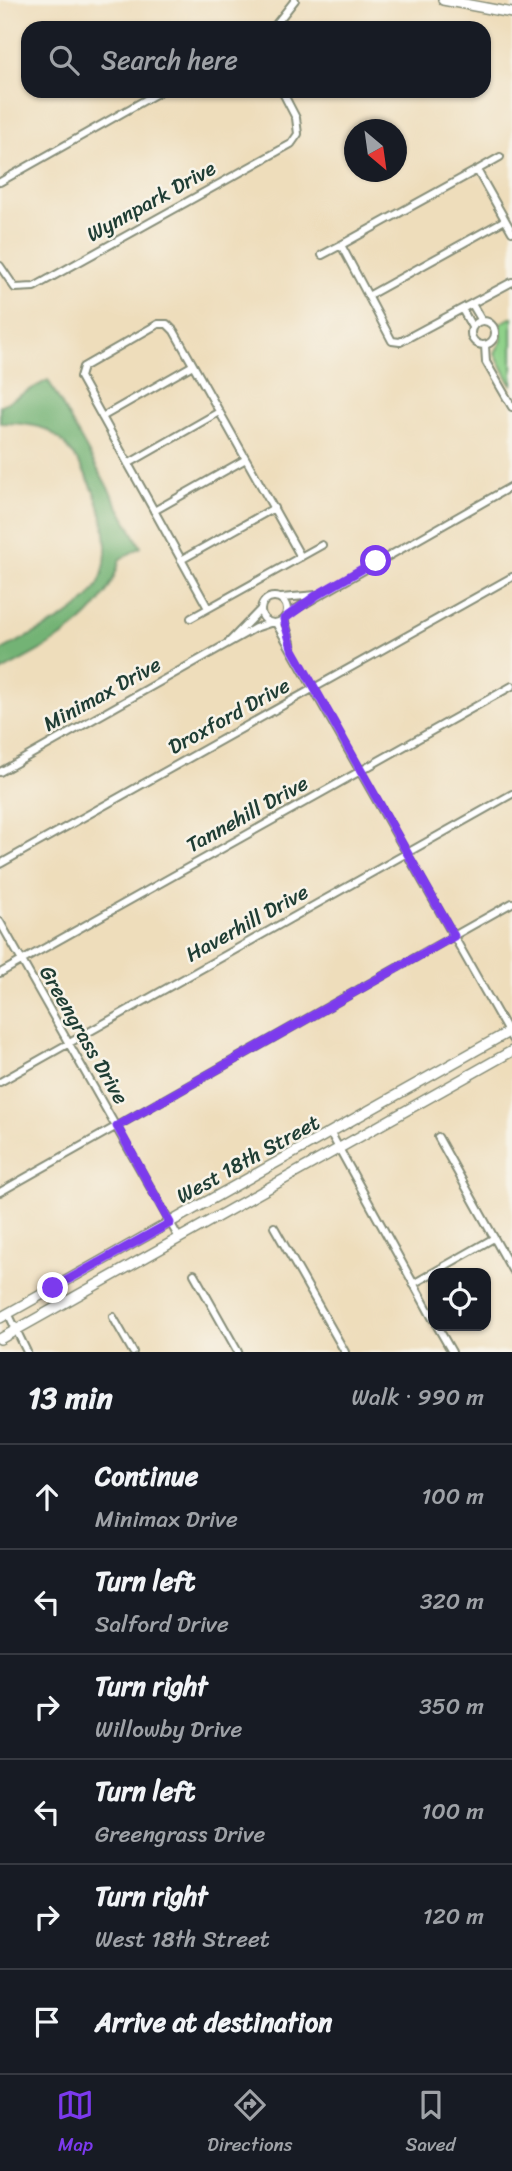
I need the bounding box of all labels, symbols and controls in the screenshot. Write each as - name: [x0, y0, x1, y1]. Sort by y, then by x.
- search box: [21, 21, 491, 98]
- text: Search here: [101, 37, 238, 83]
- icon: search: [45, 41, 83, 79]
- north arrow: [344, 119, 407, 182]
- street label: Wynnpark Drive: [79, 150, 223, 252]
- route start: [360, 545, 391, 576]
- street label: Minimax Drive: [36, 646, 168, 742]
- street label: Droxford Drive: [161, 667, 297, 765]
- street label: Tannehill Drive: [179, 764, 316, 863]
- street label: Haverhill Drive: [178, 873, 316, 973]
- street label: Greengrass Drive: [29, 958, 139, 1112]
- street label: West 18th Street: [169, 1104, 327, 1214]
- map controls: [428, 1268, 491, 1331]
- button: locate: [428, 1268, 491, 1331]
- route end: [37, 1272, 68, 1303]
- text: 13 min: [28, 1371, 113, 1425]
- text: Walk · 990 m: [351, 1377, 484, 1418]
- text: Continue: [95, 1453, 198, 1499]
- text: 100 m: [421, 1476, 484, 1517]
- icon: ahead: [28, 1478, 66, 1516]
- text: Minimax Drive: [95, 1499, 238, 1540]
- text: Turn left: [95, 1558, 195, 1604]
- text: 320 m: [420, 1581, 484, 1622]
- icon: left: [28, 1583, 66, 1621]
- text: Salford Drive: [95, 1604, 229, 1645]
- text: Turn right: [95, 1663, 208, 1709]
- text: 350 m: [419, 1686, 484, 1727]
- icon: right: [28, 1688, 66, 1726]
- text: Willowby Drive: [95, 1709, 242, 1750]
- text: Turn left: [95, 1768, 195, 1814]
- text: 100 m: [421, 1791, 484, 1832]
- icon: left: [28, 1793, 66, 1831]
- text: Greengrass Drive: [95, 1814, 265, 1855]
- text: Turn right: [95, 1873, 208, 1919]
- text: 120 m: [423, 1896, 484, 1937]
- icon: right: [28, 1898, 66, 1936]
- text: West 18th Street: [95, 1919, 270, 1960]
- text: Arrive at destination: [95, 1999, 332, 2045]
- icon: arrive: [28, 2003, 66, 2041]
- tab: Map: [56, 2086, 94, 2161]
- tab: Directions: [207, 2086, 293, 2161]
- tab: Saved: [405, 2086, 456, 2161]

